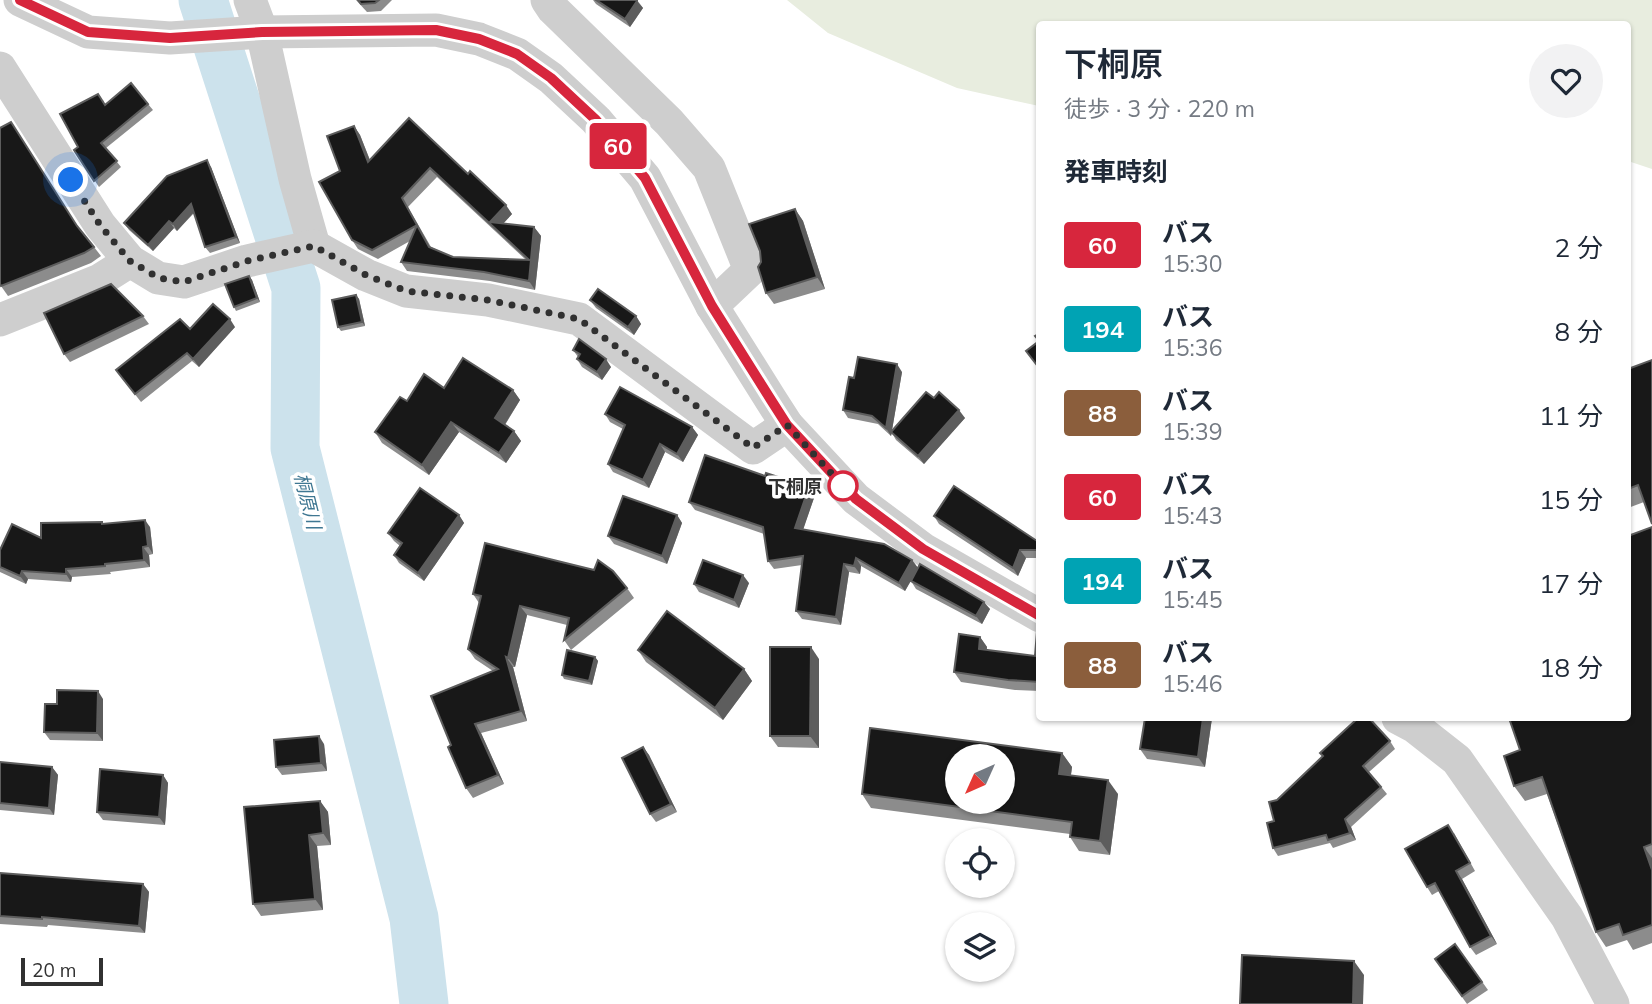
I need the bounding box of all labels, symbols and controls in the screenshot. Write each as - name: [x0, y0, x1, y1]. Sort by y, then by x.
- text: 下桐原: [1064, 43, 1163, 84]
- button: heart: [1529, 44, 1603, 118]
- text: 徒歩 · 3 分 · 220 m: [1064, 94, 1255, 123]
- line badge: 60: [586, 123, 650, 169]
- text: 60: [604, 131, 632, 161]
- text: 発車時刻: [1064, 155, 1168, 188]
- your location: [53, 162, 88, 197]
- text: バス: [1162, 216, 1214, 249]
- text: 60: [1088, 230, 1117, 260]
- text: 2 分: [1555, 231, 1603, 264]
- text: 15:30: [1162, 249, 1222, 278]
- text: バス: [1162, 300, 1214, 333]
- text: 194: [1081, 314, 1124, 344]
- text: 8 分: [1555, 315, 1603, 348]
- text: 15:36: [1162, 333, 1222, 362]
- text: バス: [1162, 384, 1214, 417]
- text: 88: [1088, 398, 1117, 428]
- text: 11 分: [1539, 399, 1603, 432]
- text: 15:39: [1162, 417, 1222, 446]
- text: バス: [1162, 468, 1214, 501]
- water label: 桐原川: [289, 470, 327, 533]
- marker: 下桐原: [828, 471, 858, 501]
- place label: 下桐原: [768, 475, 822, 498]
- text: 60: [1088, 482, 1117, 512]
- text: 15 分: [1539, 483, 1603, 516]
- text: 15:43: [1162, 501, 1222, 530]
- text: バス: [1162, 552, 1214, 585]
- text: 194: [1081, 566, 1124, 596]
- text: 17 分: [1539, 567, 1603, 600]
- text: 15:45: [1162, 585, 1222, 614]
- text: バス: [1162, 636, 1214, 669]
- text: 88: [1088, 650, 1117, 680]
- text: 18 分: [1539, 651, 1603, 684]
- text: 15:46: [1162, 669, 1222, 698]
- north arrow: [945, 744, 1015, 814]
- map controls: [945, 744, 1015, 982]
- button: locate: [945, 828, 1015, 898]
- button: layers: [945, 912, 1015, 982]
- scale bar: [21, 955, 103, 987]
- text: 20 m: [32, 958, 76, 982]

